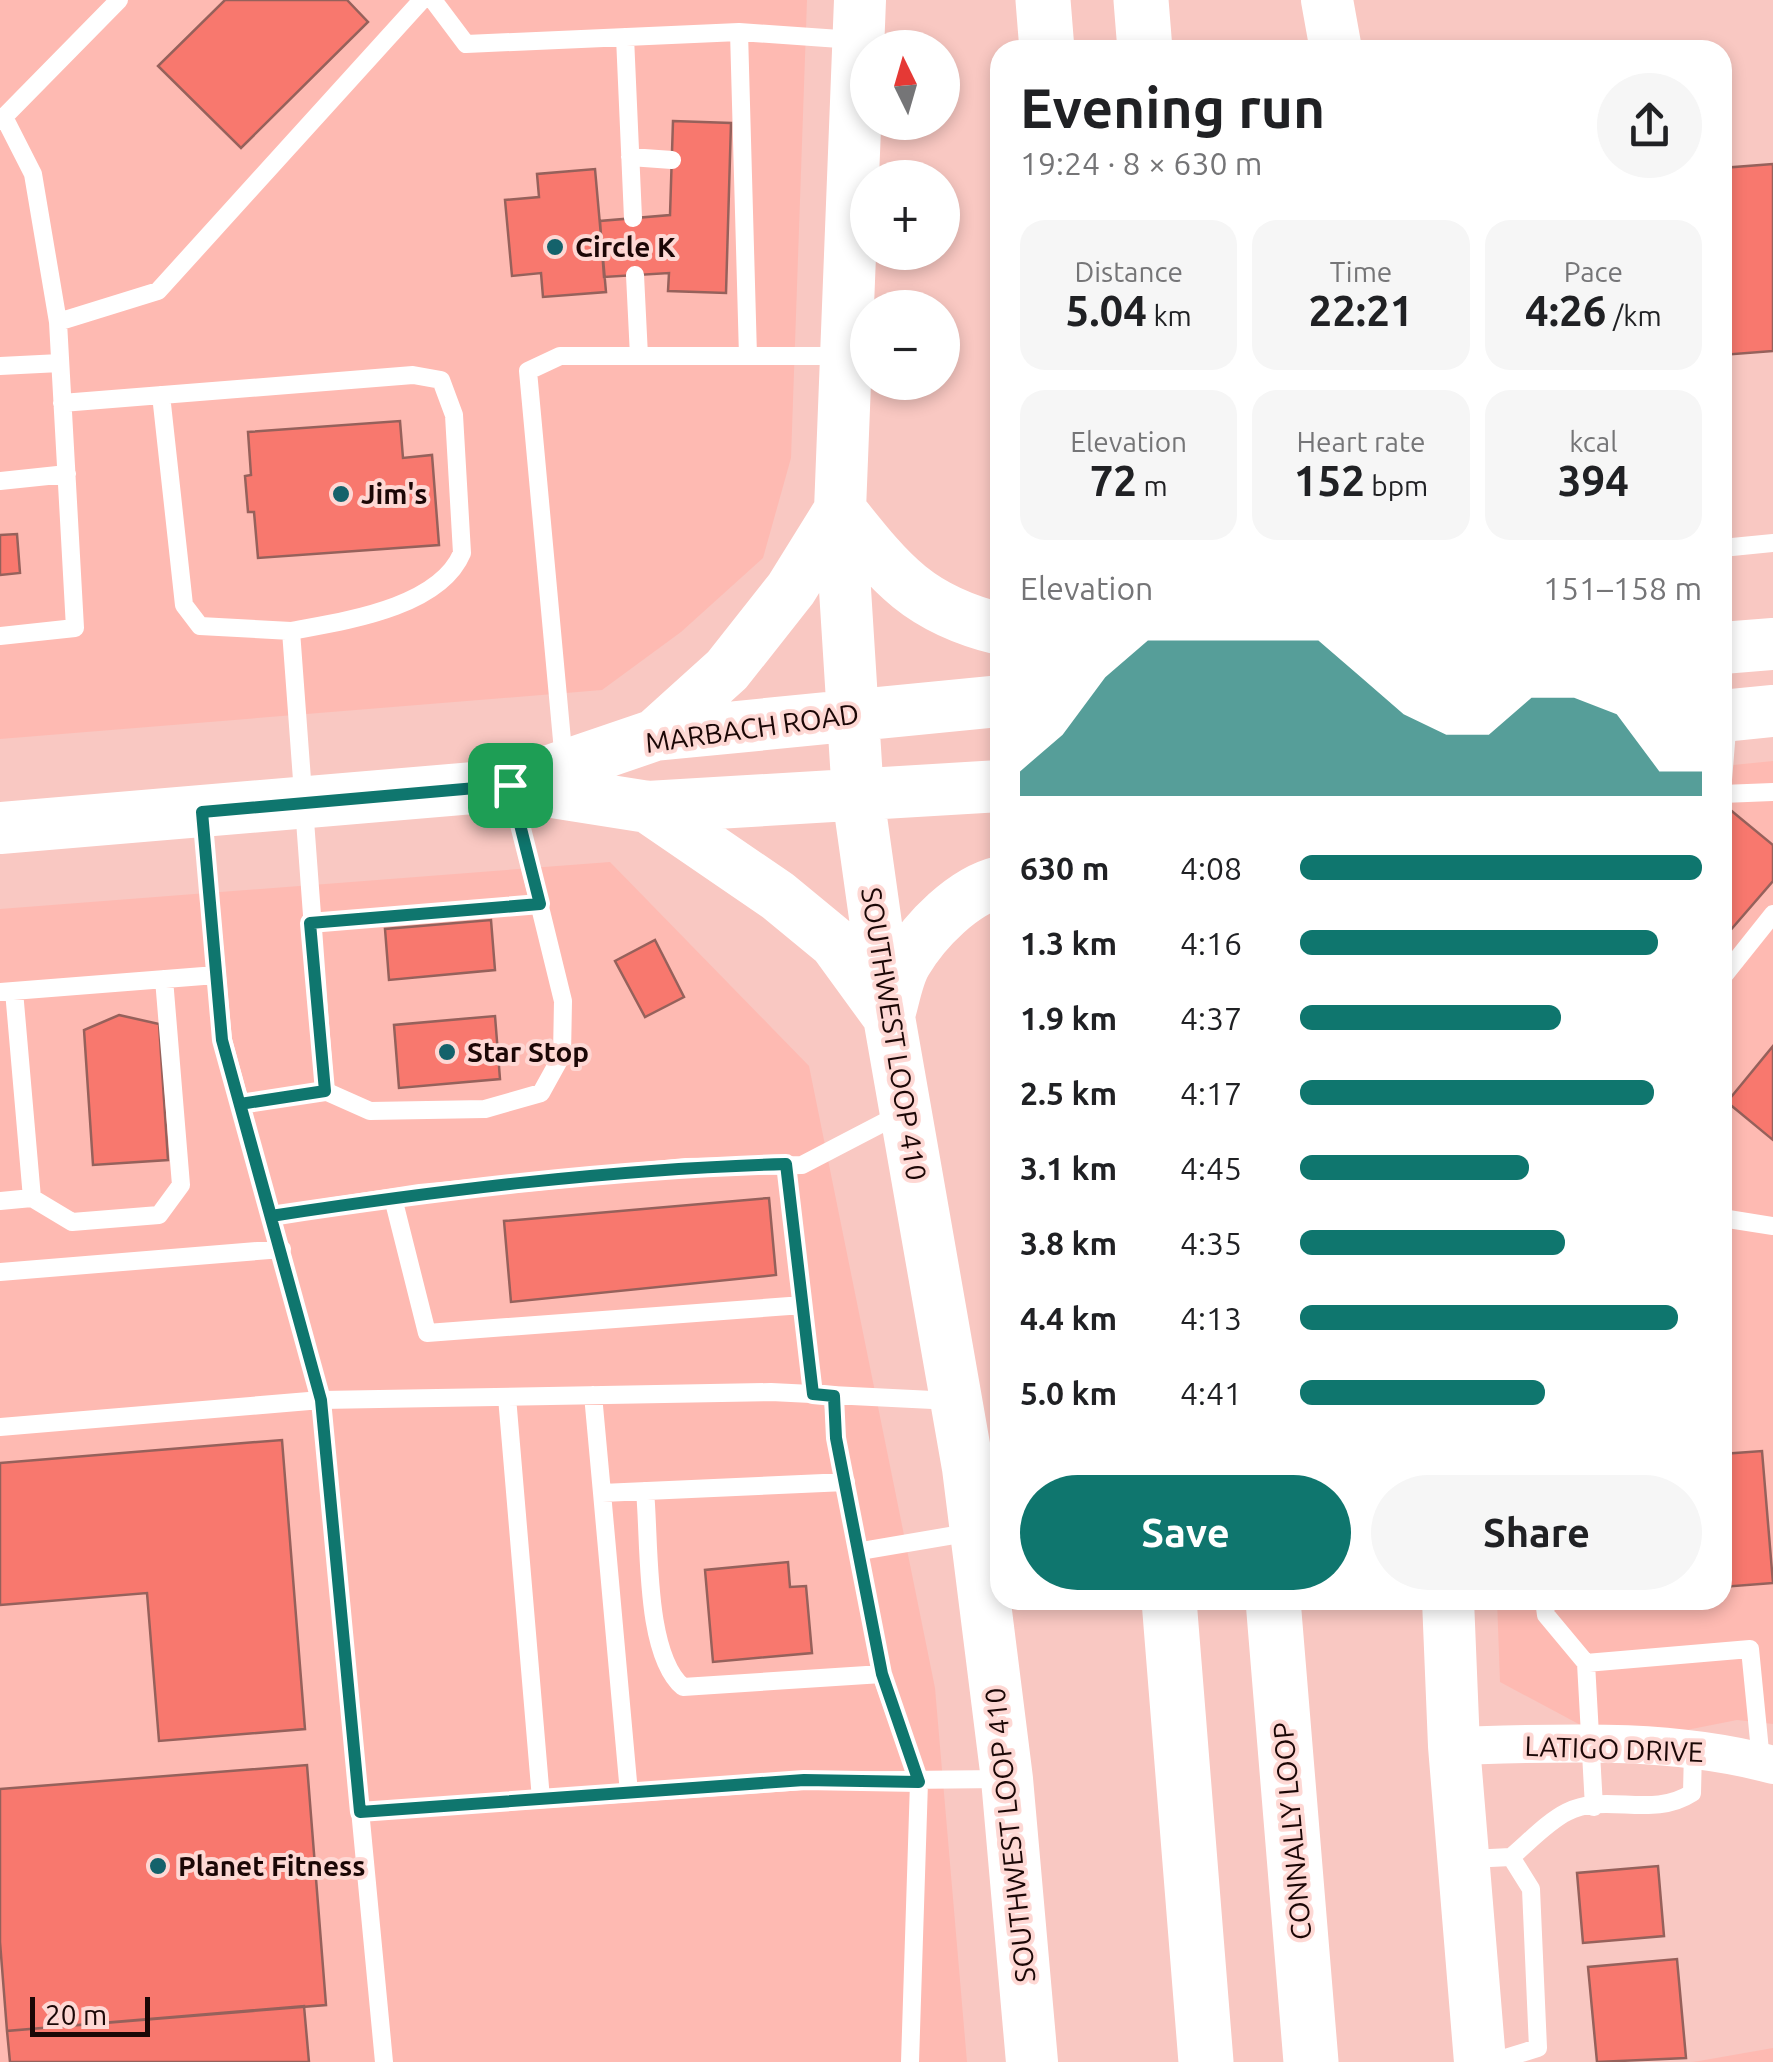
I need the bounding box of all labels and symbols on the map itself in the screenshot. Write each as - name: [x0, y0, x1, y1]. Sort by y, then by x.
- north arrow: [850, 30, 960, 140]
- place label: Circle K: [575, 231, 676, 262]
- marker: Circle K: [544, 236, 566, 258]
- place label: Jim's: [361, 478, 427, 509]
- marker: Jim's: [330, 483, 352, 505]
- street label: MARBACH ROAD: [643, 697, 861, 758]
- pin: [468, 743, 553, 828]
- street label: SOUTHWEST LOOP 410: [856, 885, 933, 1183]
- place label: Star Stop: [467, 1036, 589, 1067]
- marker: Star Stop: [436, 1041, 458, 1063]
- street label: SOUTHWEST LOOP 410: [979, 1686, 1040, 1984]
- street label: CONNALLY LOOP: [1267, 1721, 1316, 1941]
- street label: LATIGO DRIVE: [1524, 1730, 1704, 1767]
- place label: Planet Fitness: [178, 1850, 365, 1881]
- marker: Planet Fitness: [147, 1855, 169, 1877]
- scale bar: [30, 1992, 150, 2036]

